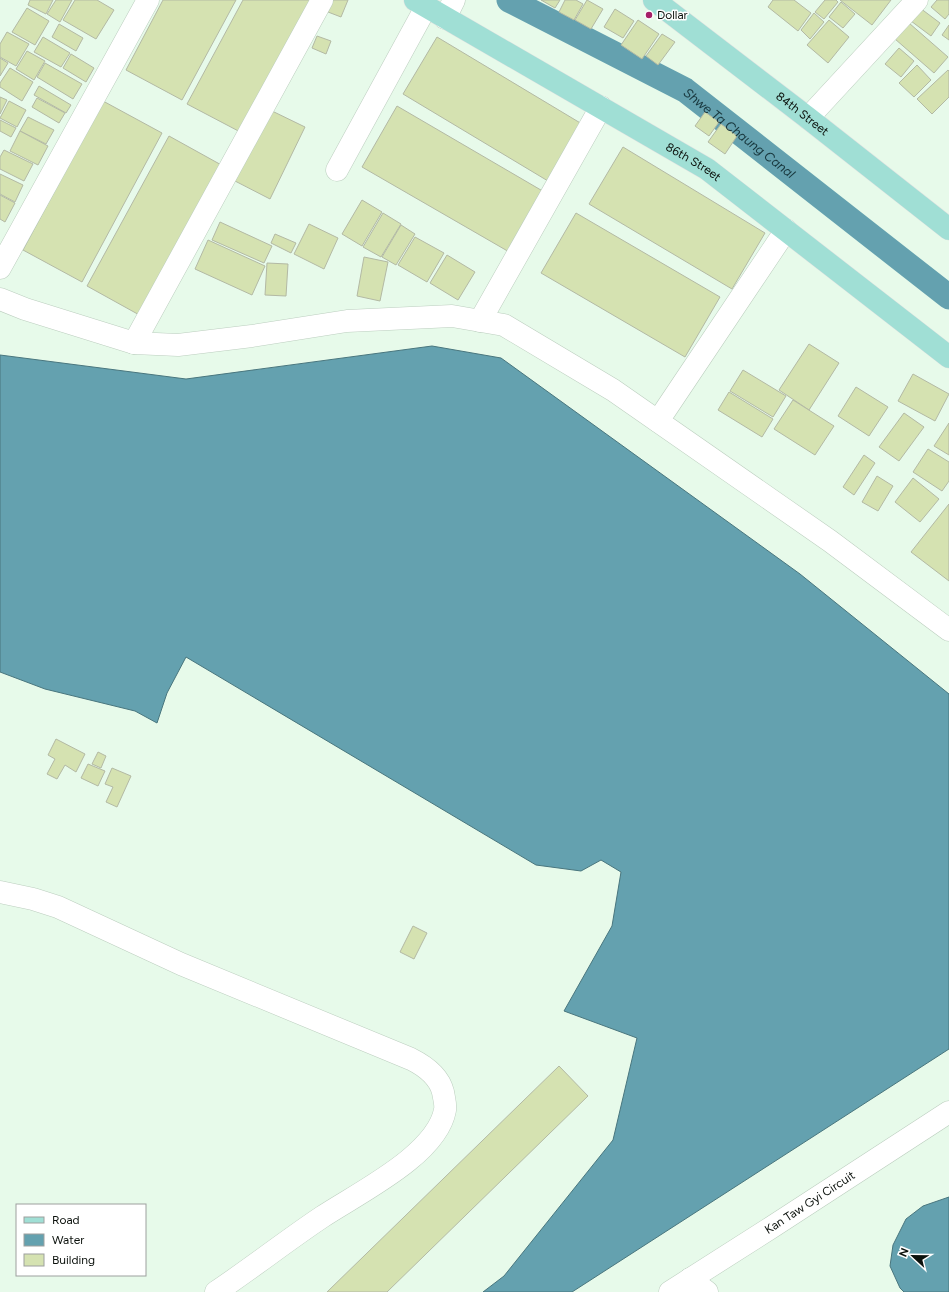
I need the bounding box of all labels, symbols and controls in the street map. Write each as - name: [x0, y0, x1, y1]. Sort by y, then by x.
- place label: Dollar: [657, 8, 688, 22]
- marker: Dollar: [644, 10, 654, 20]
- water label: Shwe Ta Chaung Canal: [681, 85, 798, 181]
- street label: 84th Street: [773, 89, 832, 139]
- street label: 86th Street: [663, 140, 724, 184]
- street label: Kan Taw Gyi Circuit: [762, 1168, 858, 1237]
- legend: [16, 1204, 146, 1276]
- text: Road: [52, 1213, 80, 1227]
- text: Water: [52, 1233, 84, 1247]
- north arrow: [893, 1236, 933, 1276]
- text: N: [897, 1246, 912, 1259]
- text: Building: [52, 1253, 95, 1267]

